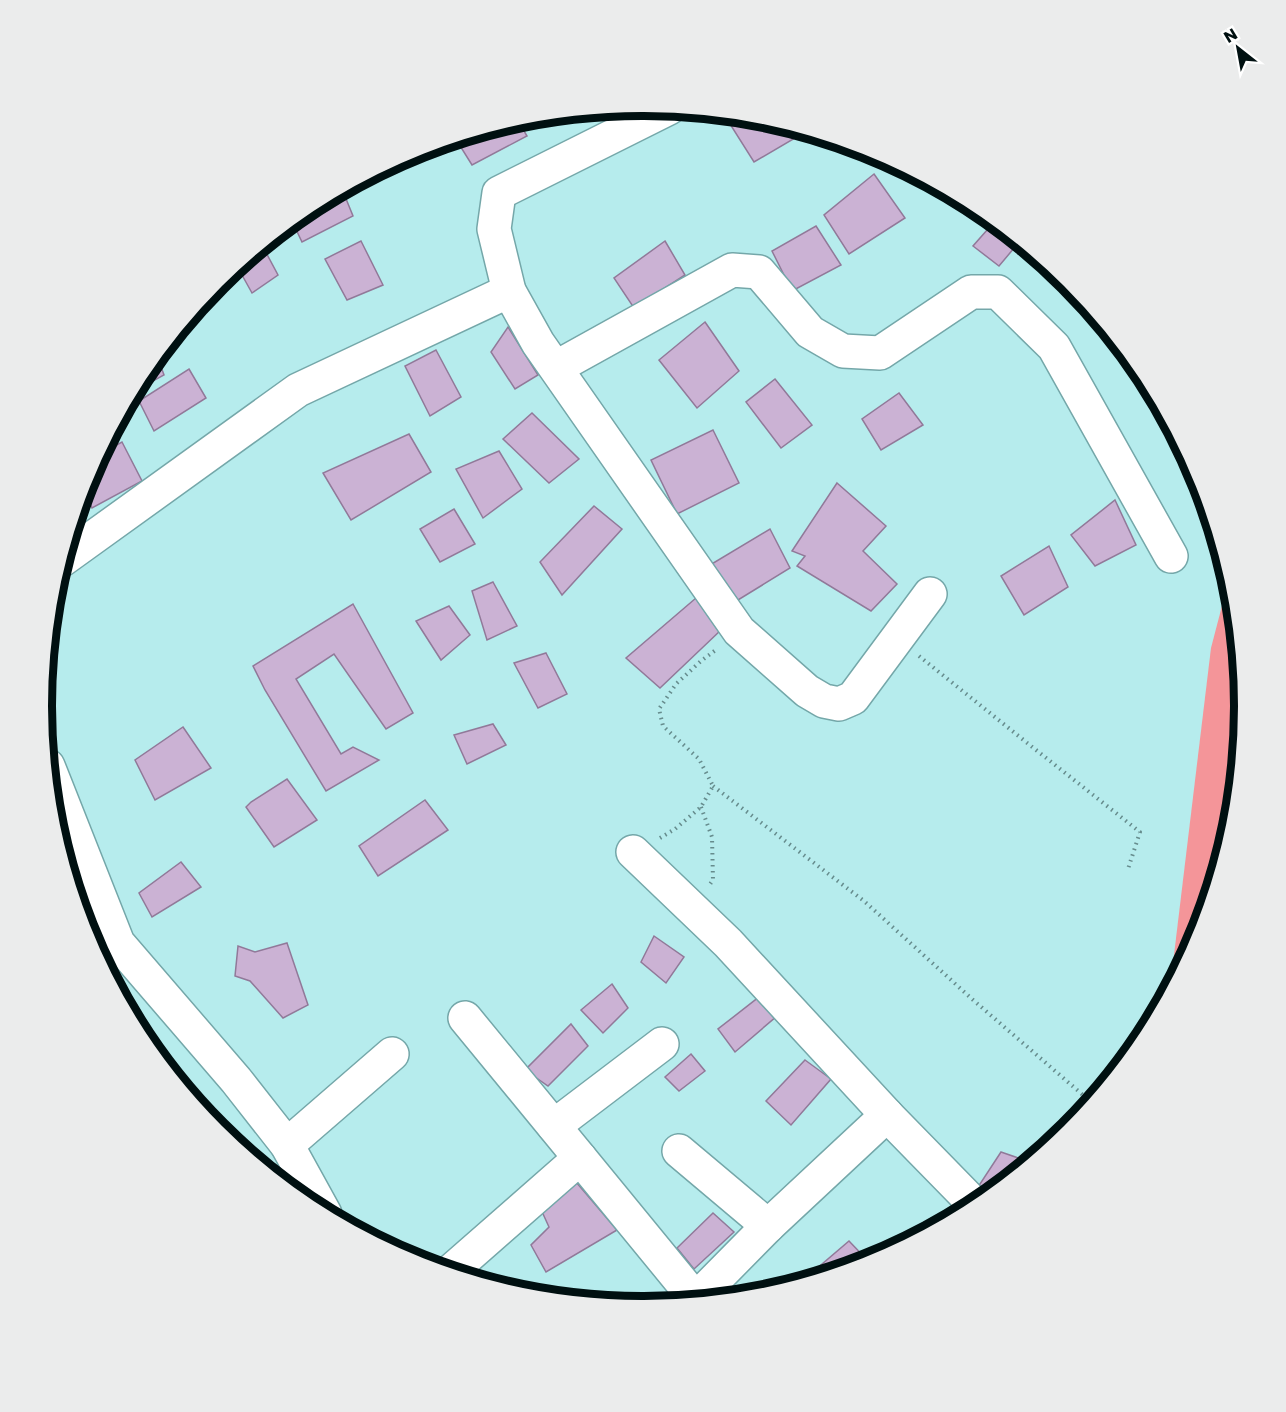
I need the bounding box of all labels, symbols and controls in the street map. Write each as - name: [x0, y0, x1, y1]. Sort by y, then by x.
- north arrow: [1208, 18, 1268, 78]
- text: N: [1219, 23, 1242, 49]

